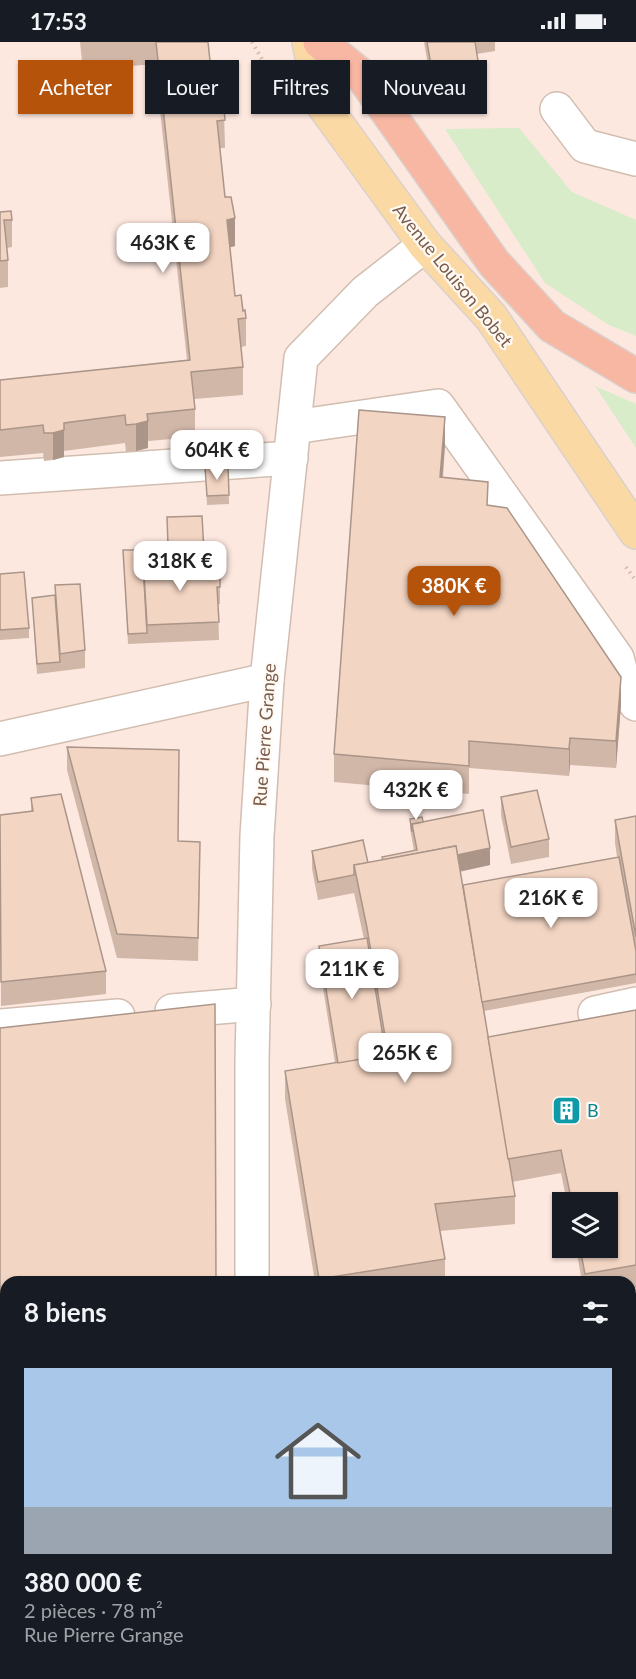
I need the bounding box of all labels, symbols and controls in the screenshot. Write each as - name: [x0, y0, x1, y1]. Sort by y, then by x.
- text: 17:53: [30, 8, 87, 35]
- chip: Acheter: [18, 60, 133, 114]
- chip: Louer: [145, 60, 239, 114]
- chip: Filtres: [251, 60, 350, 114]
- chip: Nouveau: [362, 60, 487, 114]
- street label: Avenue Louison Bobet: [389, 199, 518, 351]
- pin: 463K €: [114, 223, 212, 274]
- text: 463K €: [131, 230, 195, 254]
- pin: 604K €: [168, 430, 266, 481]
- text: 604K €: [185, 437, 249, 461]
- pin: 318K €: [131, 541, 229, 592]
- text: 318K €: [148, 548, 212, 572]
- pin: 380K €: [405, 566, 503, 617]
- text: 380K €: [422, 573, 486, 597]
- street label: Rue Pierre Grange: [248, 663, 280, 807]
- pin: 432K €: [367, 770, 465, 821]
- text: 432K €: [384, 777, 448, 801]
- pin: 216K €: [502, 878, 600, 929]
- text: 216K €: [519, 885, 583, 909]
- pin: 211K €: [303, 949, 401, 1000]
- text: 211K €: [320, 956, 384, 980]
- pin: 265K €: [356, 1033, 454, 1084]
- text: 265K €: [373, 1040, 437, 1064]
- building icon: B: [550, 1094, 582, 1126]
- place label: B: [587, 1099, 599, 1121]
- map controls: [552, 1192, 618, 1258]
- button: layers: [552, 1192, 618, 1258]
- text: 8 biens: [24, 1296, 107, 1328]
- icon: filters: [579, 1296, 612, 1329]
- icon: home: [264, 1407, 372, 1515]
- text: 380 000 €: [24, 1566, 142, 1598]
- text: 2 pièces · 78 m²: [24, 1598, 163, 1622]
- text: Rue Pierre Grange: [24, 1622, 184, 1646]

